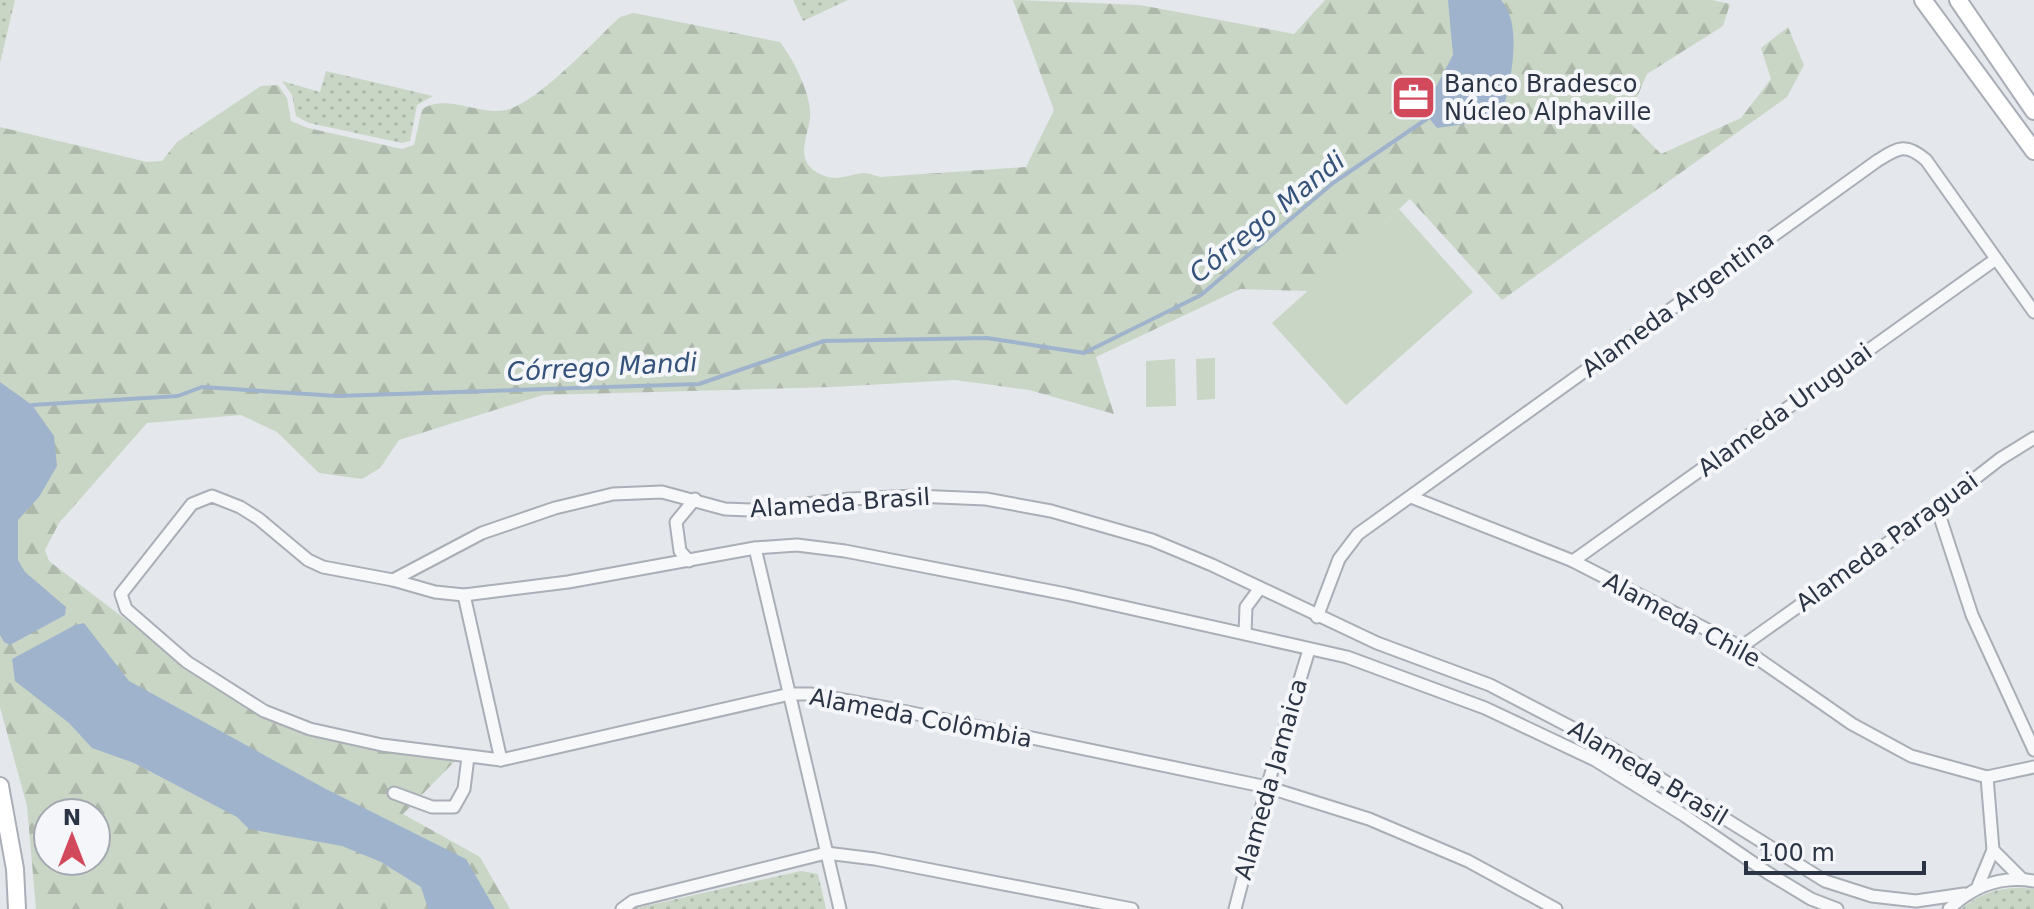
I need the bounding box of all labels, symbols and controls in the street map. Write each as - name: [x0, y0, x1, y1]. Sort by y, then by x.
- place label: Banco Bradesco Núcleo Alphaville: [1444, 70, 1651, 126]
- office icon: Banco Bradesco Núcleo Alphaville: [1389, 74, 1437, 122]
- water label: Córrego Mandi: [1183, 145, 1351, 289]
- street label: Alameda Argentina: [1577, 225, 1779, 383]
- street label: Alameda Uruguai: [1693, 338, 1877, 482]
- water label: Córrego Mandi: [506, 347, 699, 387]
- street label: Alameda Paraguai: [1791, 467, 1983, 617]
- street label: Alameda Brasil: [749, 483, 931, 523]
- street label: Alameda Chile: [1599, 567, 1765, 673]
- street label: Alameda Jamaica: [1229, 675, 1313, 883]
- street label: Alameda Colômbia: [807, 683, 1035, 753]
- street label: Alameda Brasil: [1563, 715, 1733, 831]
- north arrow: [32, 797, 112, 877]
- text: N: [63, 805, 81, 830]
- scale bar: [1746, 825, 1924, 875]
- text: 100 m: [1758, 839, 1835, 867]

